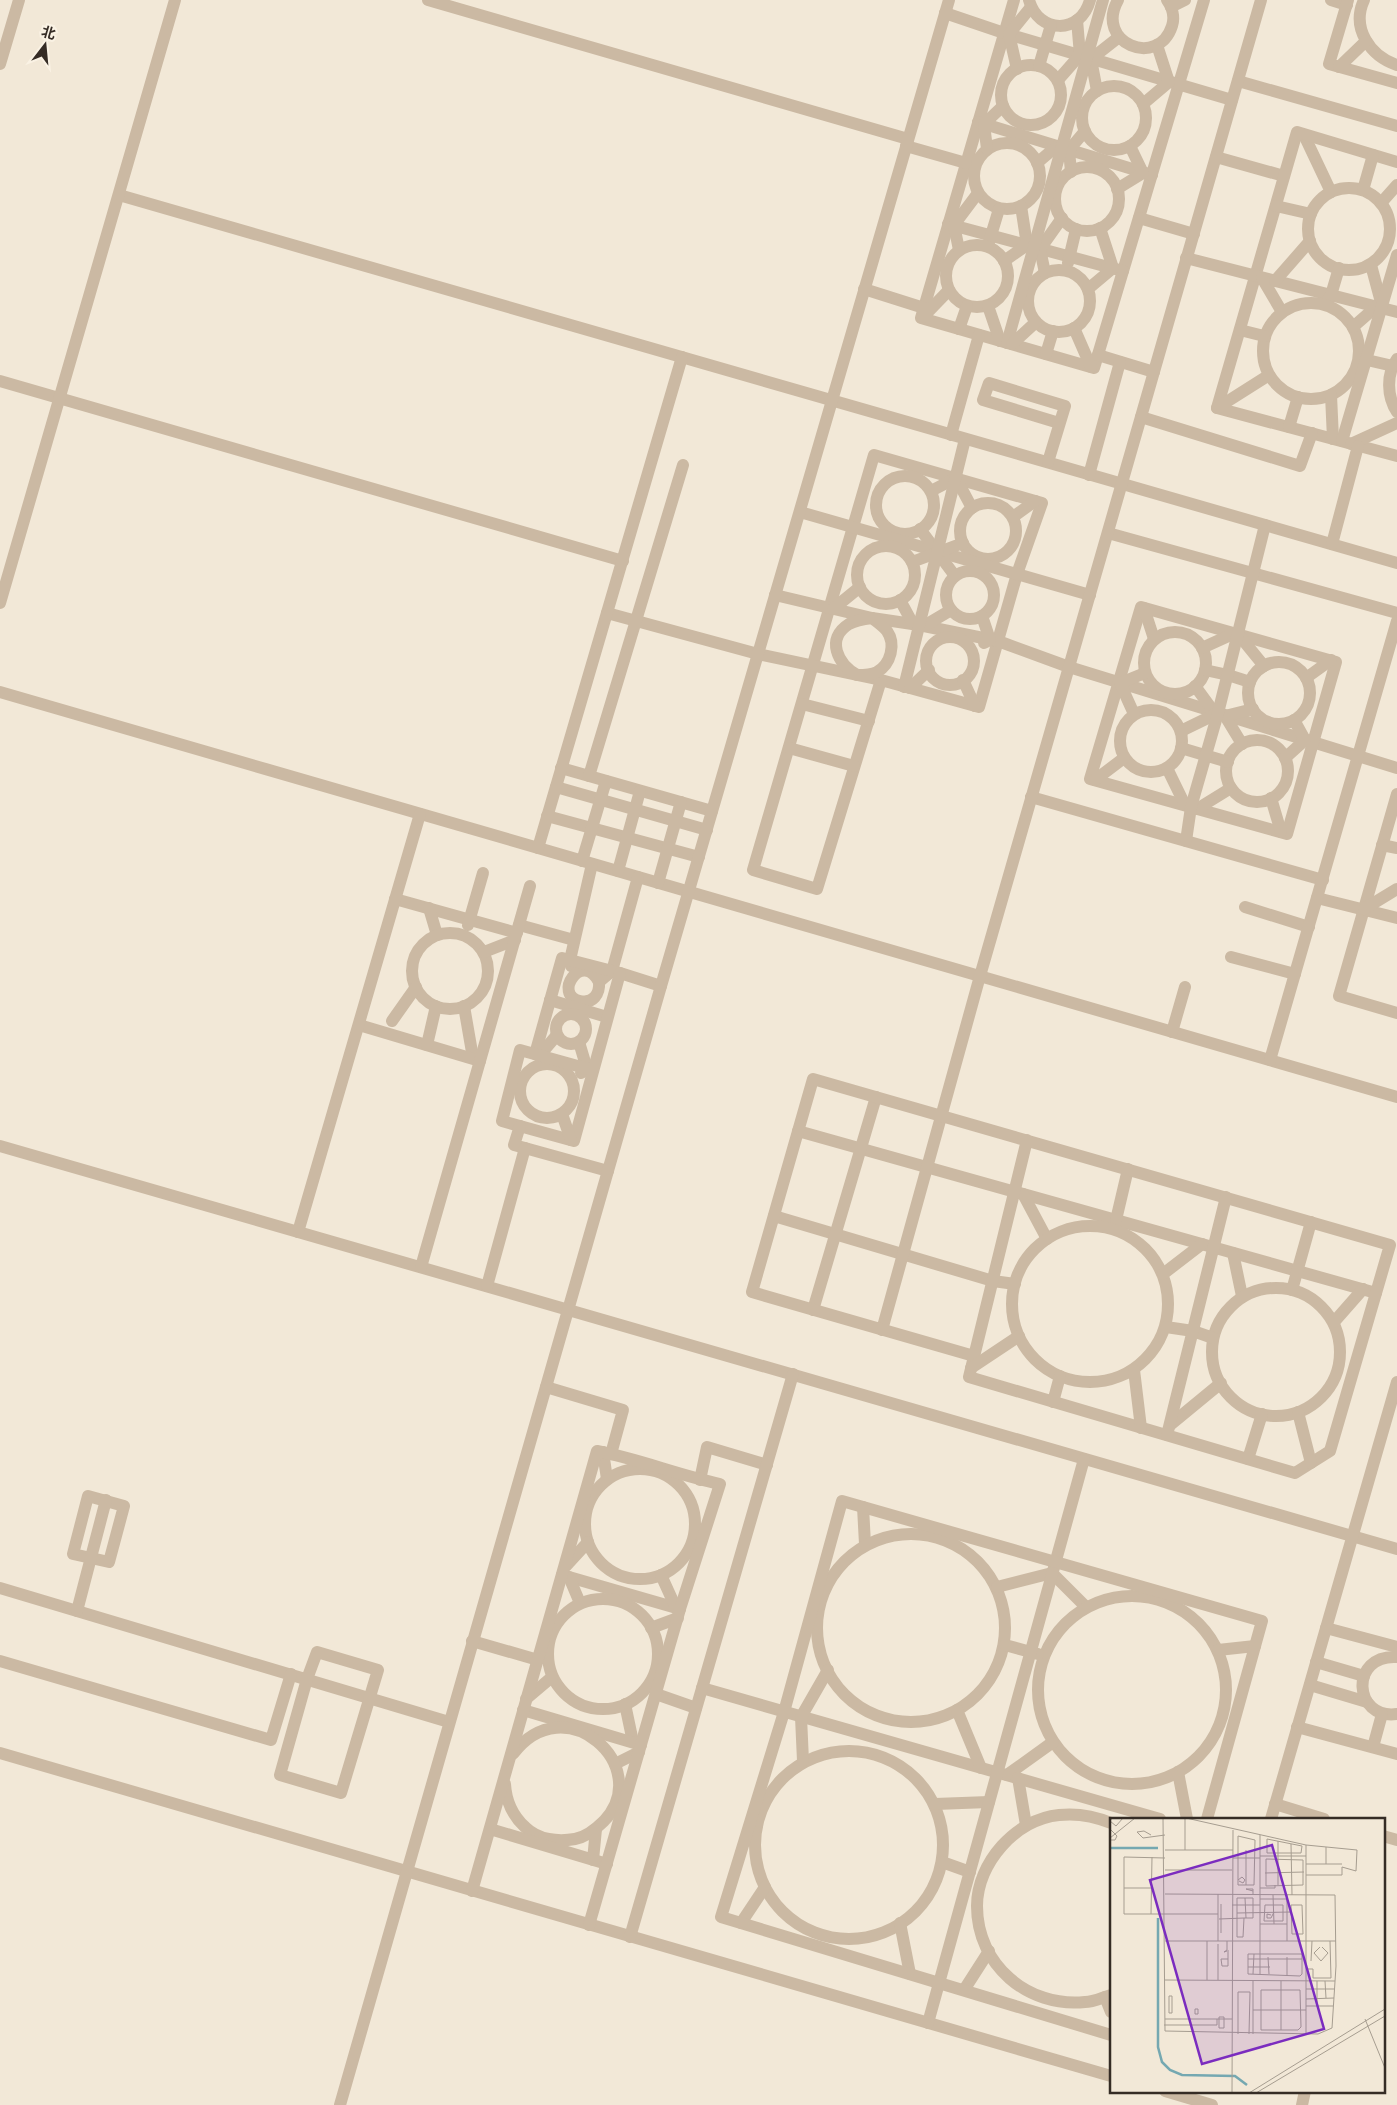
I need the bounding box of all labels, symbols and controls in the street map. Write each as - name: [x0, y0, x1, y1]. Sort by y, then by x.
- north arrow: [20, 20, 70, 70]
- text: 北: [39, 22, 58, 43]
- inset map: [1110, 1818, 1384, 2092]

